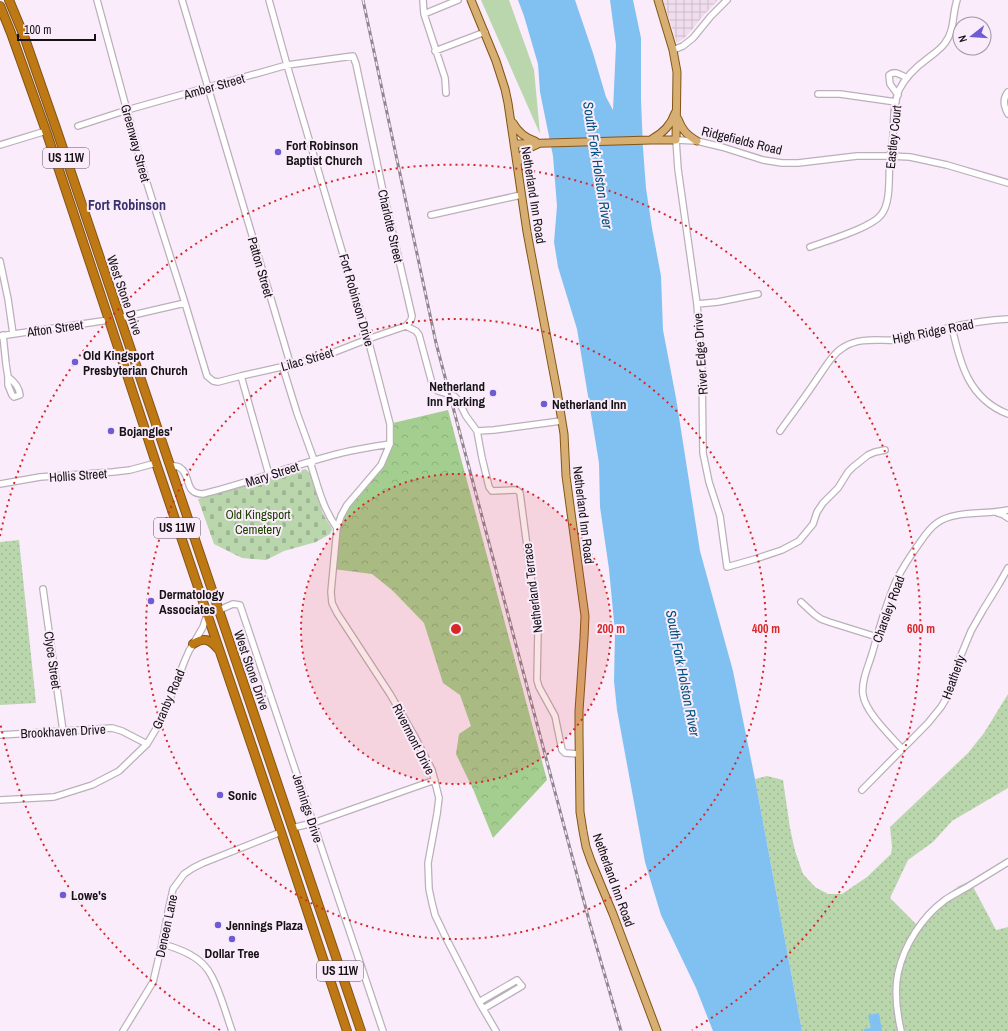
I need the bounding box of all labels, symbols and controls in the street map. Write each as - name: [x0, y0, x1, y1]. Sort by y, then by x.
- scale bar: [18, 16, 95, 42]
- north arrow: [952, 16, 992, 56]
- text: 100 m: [24, 22, 51, 38]
- text: N: [955, 34, 970, 44]
- street label: Amber Street: [181, 70, 247, 104]
- water label: South Fork Holston River: [579, 100, 617, 231]
- street label: Greenway Street: [117, 102, 154, 184]
- street label: Eastley Court: [882, 104, 905, 170]
- street label: Ridgefields Road: [700, 122, 784, 159]
- place label: Fort Robinson Baptist Church: [286, 137, 362, 169]
- street label: Netherland Inn Road: [517, 145, 550, 245]
- marker: Fort Robinson Baptist Church: [273, 147, 283, 157]
- road number: US 11W: [43, 148, 89, 168]
- street label: Charlotte Street: [374, 188, 407, 264]
- district label: Fort Robinson: [88, 196, 166, 214]
- street label: Patton Street: [244, 235, 277, 299]
- street label: Fort Robinson Drive: [335, 252, 378, 348]
- street label: West Stone Drive: [103, 253, 146, 337]
- street label: River Edge Drive: [689, 313, 712, 395]
- street label: High Ridge Road: [891, 315, 975, 348]
- street label: Afton Street: [25, 316, 84, 341]
- street label: Lilac Street: [279, 344, 335, 375]
- place label: Old Kingsport Presbyterian Church: [83, 347, 188, 379]
- marker: Old Kingsport Presbyterian Church: [70, 357, 80, 367]
- place label: Netherland Inn Parking: [427, 378, 485, 410]
- marker: Netherland Inn Parking: [488, 388, 498, 398]
- place label: Netherland Inn: [552, 396, 627, 413]
- marker: Netherland Inn: [539, 399, 549, 409]
- place label: Bojangles': [119, 423, 173, 440]
- marker: Bojangles': [106, 426, 116, 436]
- street label: Mary Street: [243, 458, 301, 491]
- street label: Hollis Street: [48, 465, 108, 486]
- street label: Netherland Inn Road: [569, 465, 598, 565]
- park label: Old Kingsport Cemetery: [225, 506, 291, 538]
- road number: US 11W: [154, 518, 200, 538]
- street label: Netherland Terrace: [519, 542, 546, 634]
- street label: Charsley Road: [868, 573, 909, 645]
- place label: Dermatology Associates: [159, 586, 224, 618]
- marker: Dermatology Associates: [146, 596, 156, 606]
- water label: South Fork Holston River: [662, 608, 704, 739]
- text: 200 m: [597, 621, 625, 637]
- text: 400 m: [752, 621, 780, 637]
- text: 600 m: [907, 621, 935, 637]
- centre of rings: [449, 622, 463, 636]
- street label: West Stone Drive: [230, 628, 273, 712]
- street label: Clyce Street: [40, 630, 65, 690]
- street label: Heatherly: [938, 652, 969, 702]
- street label: Granby Road: [148, 667, 189, 732]
- street label: Rivermont Drive: [388, 701, 439, 778]
- street label: Brookhaven Drive: [20, 721, 106, 742]
- street label: Jennings Drive: [288, 771, 327, 845]
- place label: Sonic: [228, 787, 257, 804]
- marker: Sonic: [215, 790, 225, 800]
- street label: Netherland Inn Road: [589, 831, 638, 929]
- place label: Lowe's: [71, 887, 107, 904]
- marker: Lowe's: [58, 890, 68, 900]
- street label: Deneen Lane: [152, 893, 181, 959]
- place label: Jennings Plaza: [226, 917, 303, 934]
- marker: Jennings Plaza: [213, 920, 223, 930]
- marker: Dollar Tree: [227, 934, 237, 944]
- place label: Dollar Tree: [204, 945, 260, 962]
- road number: US 11W: [317, 961, 363, 981]

